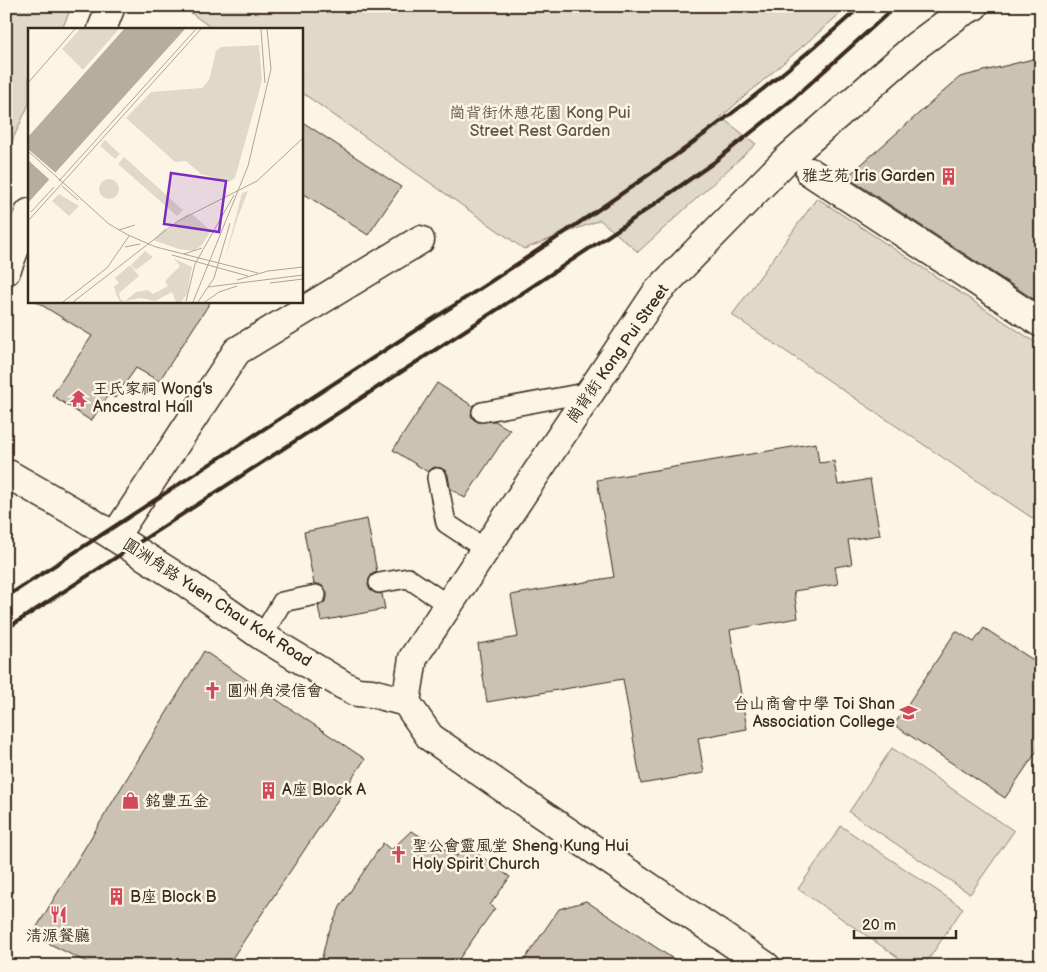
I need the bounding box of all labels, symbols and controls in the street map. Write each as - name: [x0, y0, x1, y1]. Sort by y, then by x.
- inset map: [28, 28, 302, 302]
- park label: 崗背街休憩花園 Kong Pui Street Rest Garden: [450, 104, 630, 141]
- building icon: 雅芝苑 Iris Garden: [939, 166, 959, 186]
- place label: 雅芝苑 Iris Garden: [802, 167, 935, 186]
- street label: 崗背街 Kong Pui Street: [563, 281, 673, 427]
- place label: 王氏家祠 Wong's Ancestral Hall: [93, 380, 213, 417]
- temple icon: 王氏家祠 Wong's Ancestral Hall: [69, 388, 89, 408]
- street label: 圓洲角路 Yuen Chau Kok Road: [119, 535, 315, 671]
- church icon: 圓州角浸信會: [203, 681, 223, 701]
- place label: 圓州角浸信會: [227, 682, 323, 701]
- place label: 台山商會中學 Toi Shan Association College: [733, 695, 896, 732]
- school or university icon: 台山商會中學 Toi Shan Association College: [899, 703, 919, 723]
- building icon: A座 Block A: [258, 780, 278, 800]
- place label: A座 Block A: [282, 781, 366, 800]
- shop icon: 銘豐五金: [121, 791, 141, 811]
- place label: 銘豐五金: [145, 792, 209, 811]
- place label: 聖公會靈風堂 Sheng Kung Hui Holy Spirit Church: [412, 837, 629, 874]
- church icon: 聖公會靈風堂 Sheng Kung Hui Holy Spirit Church: [388, 845, 408, 865]
- building icon: B座 Block B: [106, 887, 126, 907]
- place label: B座 Block B: [130, 888, 216, 907]
- restaurant icon: 清源餐廳: [48, 904, 68, 924]
- scale bar: [854, 907, 957, 939]
- text: 20 m: [862, 916, 896, 935]
- place label: 清源餐廳: [26, 927, 90, 946]

